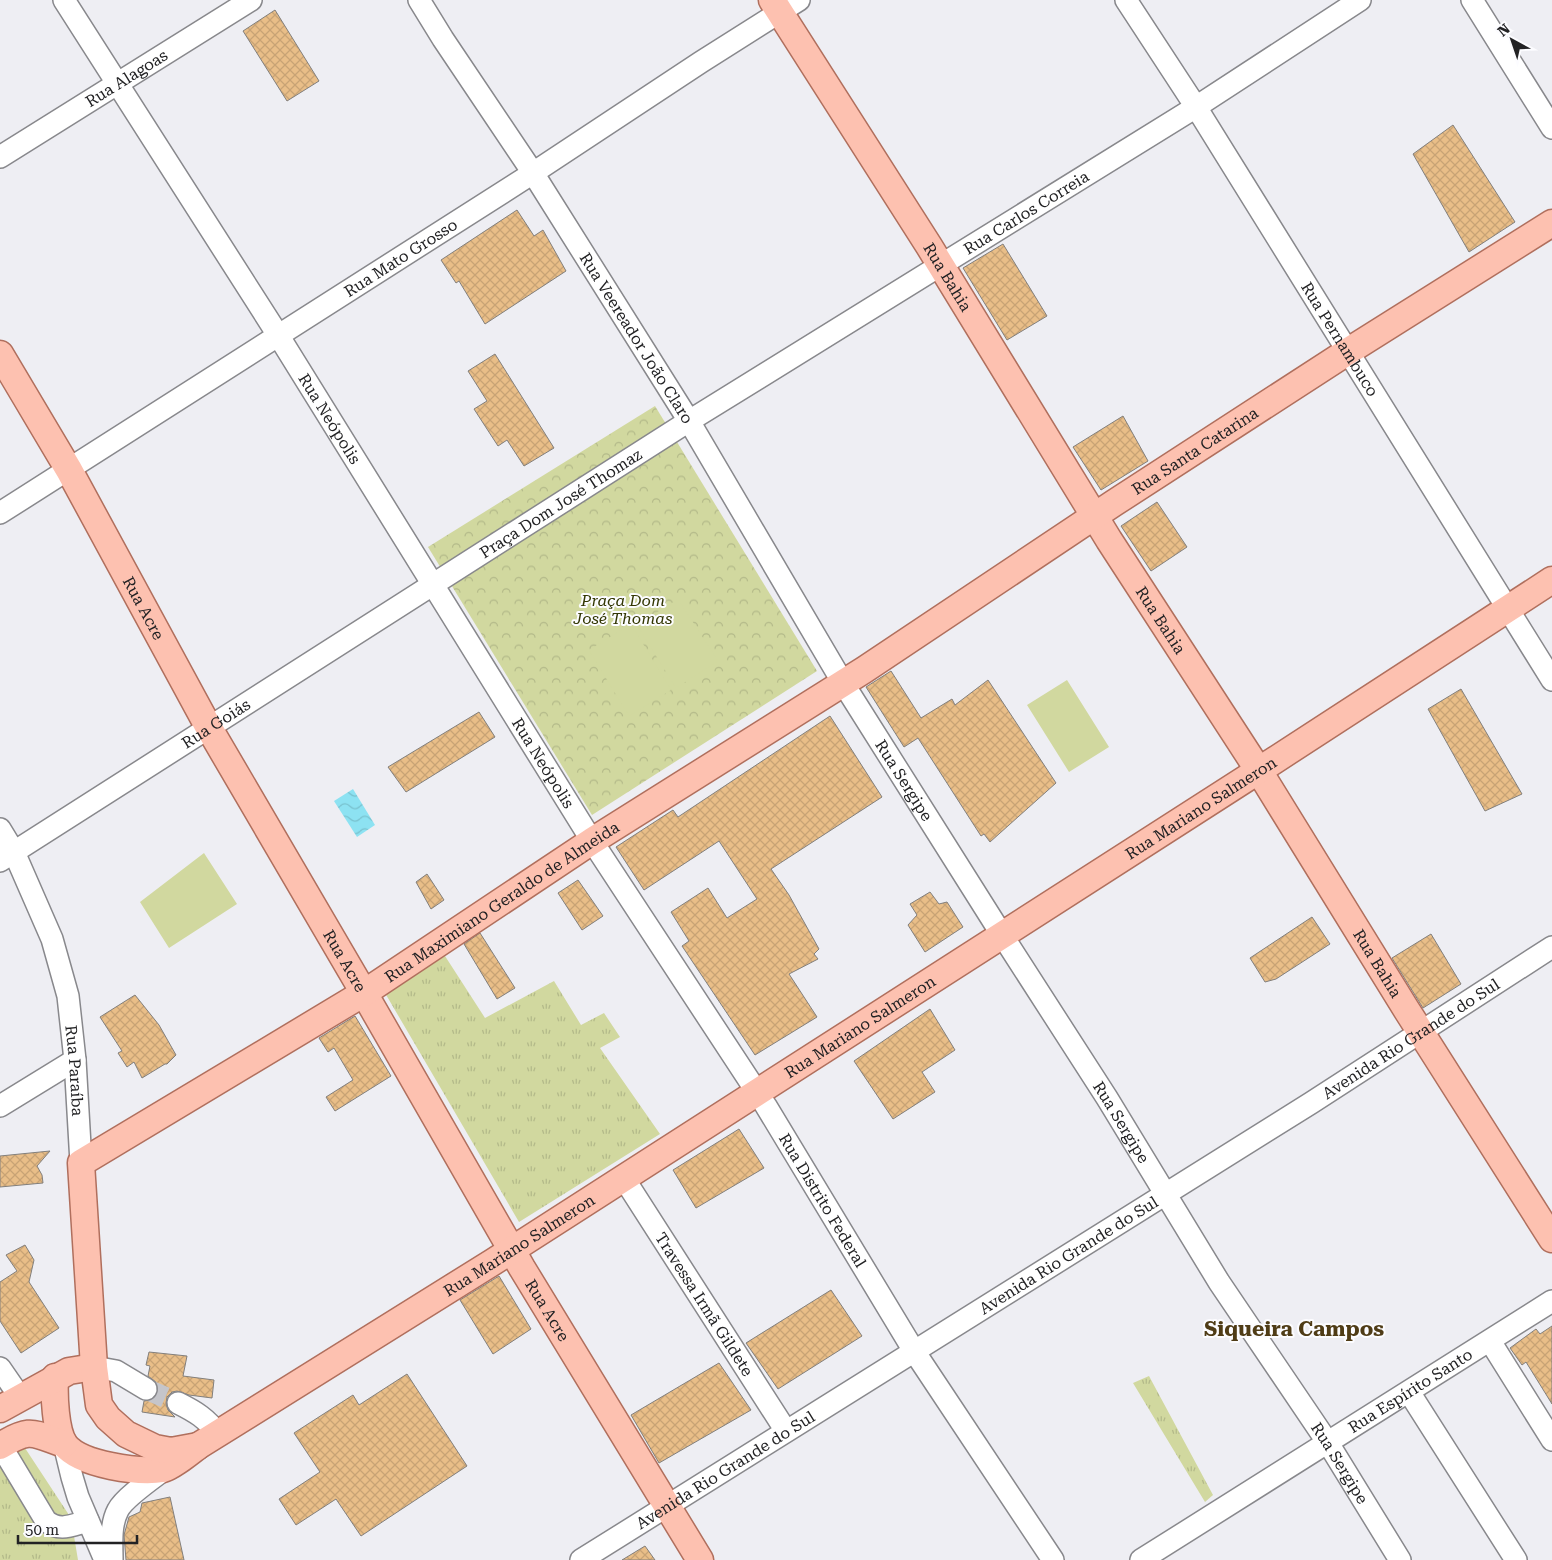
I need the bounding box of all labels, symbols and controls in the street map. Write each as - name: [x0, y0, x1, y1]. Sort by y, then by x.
- north arrow: [1487, 15, 1537, 65]
- text: N: [1494, 20, 1513, 40]
- street label: Rua Alagoas: [82, 45, 172, 111]
- street label: Rua Carlos Correia: [960, 167, 1093, 259]
- street label: Rua Mato Grosso: [341, 215, 461, 301]
- street label: Rua Bahia: [919, 239, 976, 315]
- street label: Rua Veereador João Claro: [575, 249, 697, 427]
- street label: Rua Pernambuco: [1297, 278, 1383, 400]
- street label: Rua Neópolis: [294, 370, 365, 468]
- street label: Rua Santa Catarina: [1128, 403, 1262, 499]
- street label: Praça Dom José Thomaz: [476, 444, 646, 562]
- street label: Rua Acre: [119, 573, 168, 643]
- street label: Rua Bahia: [1132, 583, 1190, 658]
- park label: Praça Dom José Thomas: [573, 591, 672, 628]
- street label: Rua Goiás: [178, 695, 254, 753]
- street label: Rua Neópolis: [508, 714, 578, 812]
- street label: Rua Sergipe: [871, 736, 937, 825]
- street label: Rua Mariano Salmeron: [1122, 753, 1280, 864]
- street label: Rua Maximiano Geraldo de Almeida: [381, 817, 623, 987]
- street label: Rua Acre: [319, 926, 370, 996]
- street label: Rua Bahia: [1349, 926, 1406, 1002]
- street label: Rua Mariano Salmeron: [781, 971, 939, 1082]
- street label: Avenida Rio Grande do Sul: [1319, 975, 1503, 1103]
- street label: Rua Paraíba: [61, 1024, 87, 1117]
- street label: Rua Sergipe: [1089, 1078, 1153, 1167]
- street label: Rua Distrito Federal: [775, 1130, 870, 1271]
- street label: Rua Mariano Salmeron: [440, 1190, 598, 1301]
- street label: Avenida Rio Grande do Sul: [976, 1192, 1162, 1318]
- street label: Travessa Irmã Gildete: [651, 1229, 757, 1380]
- street label: Rua Acre: [521, 1276, 573, 1345]
- district label: Siqueira Campos: [1204, 1317, 1384, 1341]
- street label: Rua Espírito Santo: [1345, 1345, 1476, 1437]
- street label: Avenida Rio Grande do Sul: [633, 1407, 818, 1533]
- street label: Rua Sergipe: [1307, 1419, 1372, 1508]
- scale bar: [18, 1512, 136, 1544]
- text: 50 m: [25, 1521, 60, 1539]

